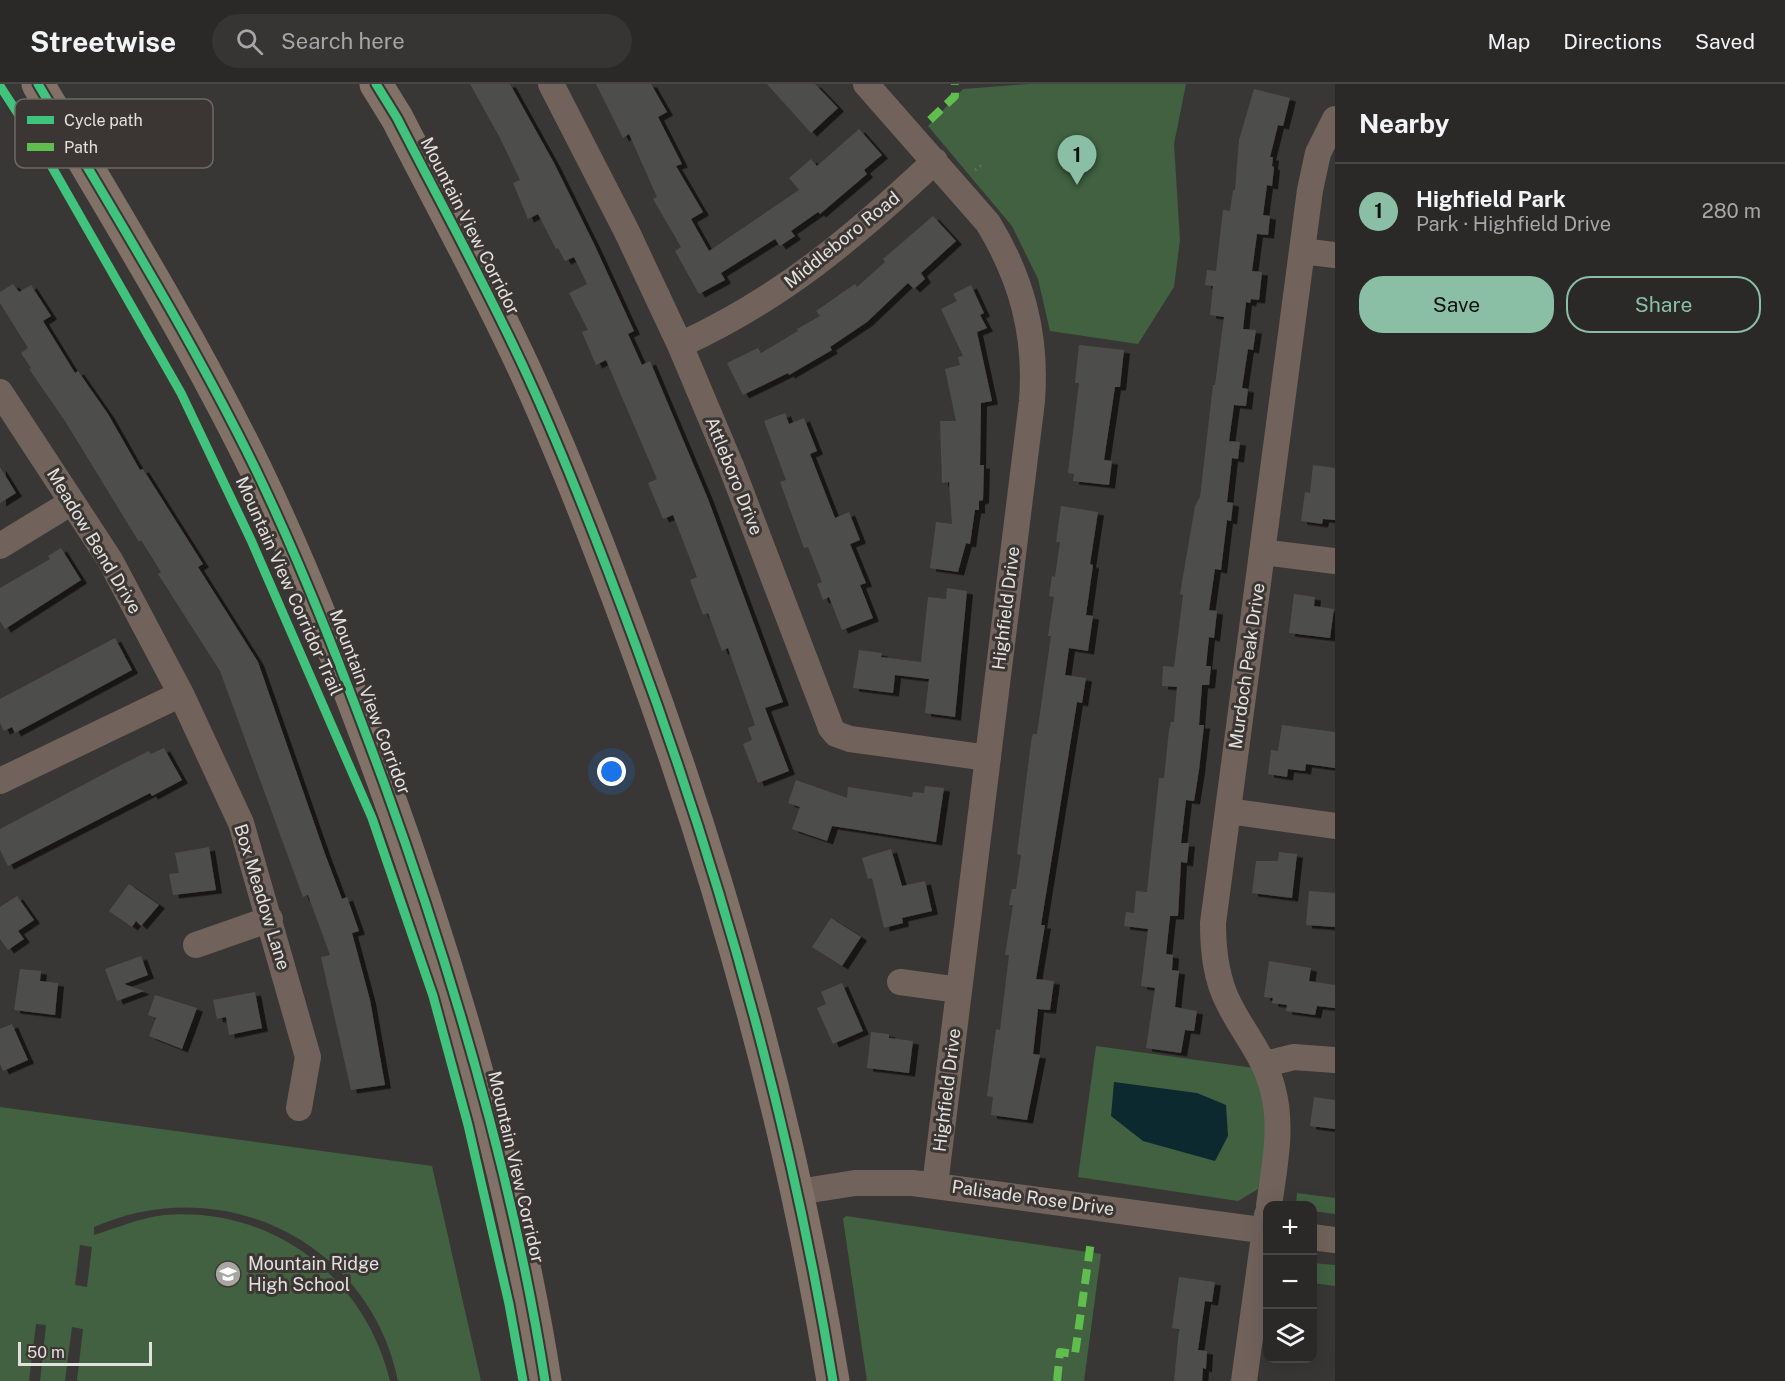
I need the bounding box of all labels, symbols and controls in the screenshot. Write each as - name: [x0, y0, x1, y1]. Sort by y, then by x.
- search box: [212, 14, 632, 68]
- text: Streetwise: [30, 25, 176, 58]
- icon: search: [233, 25, 266, 58]
- text: Search here: [281, 28, 405, 54]
- text: Map: [1488, 29, 1530, 54]
- text: Directions: [1563, 29, 1662, 54]
- text: Saved: [1695, 29, 1755, 54]
- legend: [15, 99, 213, 168]
- text: Nearby: [1359, 108, 1449, 139]
- text: Cycle path: [64, 111, 143, 130]
- street label: Mountain View Corridor: [417, 134, 524, 318]
- pin: 1: [1058, 135, 1096, 185]
- text: Path: [64, 138, 98, 157]
- text: Highfield Park: [1416, 186, 1566, 212]
- street label: Middleboro Road: [780, 187, 903, 292]
- text: 1: [1374, 199, 1383, 223]
- text: 280 m: [1702, 199, 1761, 223]
- text: Park · Highfield Drive: [1416, 212, 1611, 236]
- button: Save: [1359, 276, 1554, 333]
- button: Share: [1566, 276, 1761, 333]
- street label: Attleboro Drive: [701, 414, 768, 538]
- street label: Meadow Bend Drive: [43, 464, 146, 617]
- street label: Mountain View Corridor Trail: [232, 473, 347, 699]
- street label: Highfield Drive: [988, 545, 1024, 671]
- street label: Murdoch Peak Drive: [1224, 581, 1269, 750]
- street label: Mountain View Corridor: [325, 606, 415, 797]
- your location: [597, 757, 626, 786]
- street label: Box Meadow Lane: [230, 821, 295, 973]
- street label: Highfield Drive: [929, 1027, 965, 1153]
- street label: Mountain View Corridor: [484, 1069, 549, 1265]
- street label: Palisade Rose Drive: [950, 1176, 1116, 1219]
- map controls: [1263, 1201, 1317, 1363]
- button: +: [1263, 1201, 1317, 1255]
- place label: Mountain Ridge High School: [248, 1253, 379, 1295]
- button: −: [1263, 1255, 1317, 1309]
- school or university icon: Mountain Ridge High School: [213, 1259, 243, 1289]
- button: layers: [1263, 1309, 1317, 1363]
- scale bar: [18, 1339, 152, 1366]
- text: 50 m: [27, 1343, 65, 1362]

